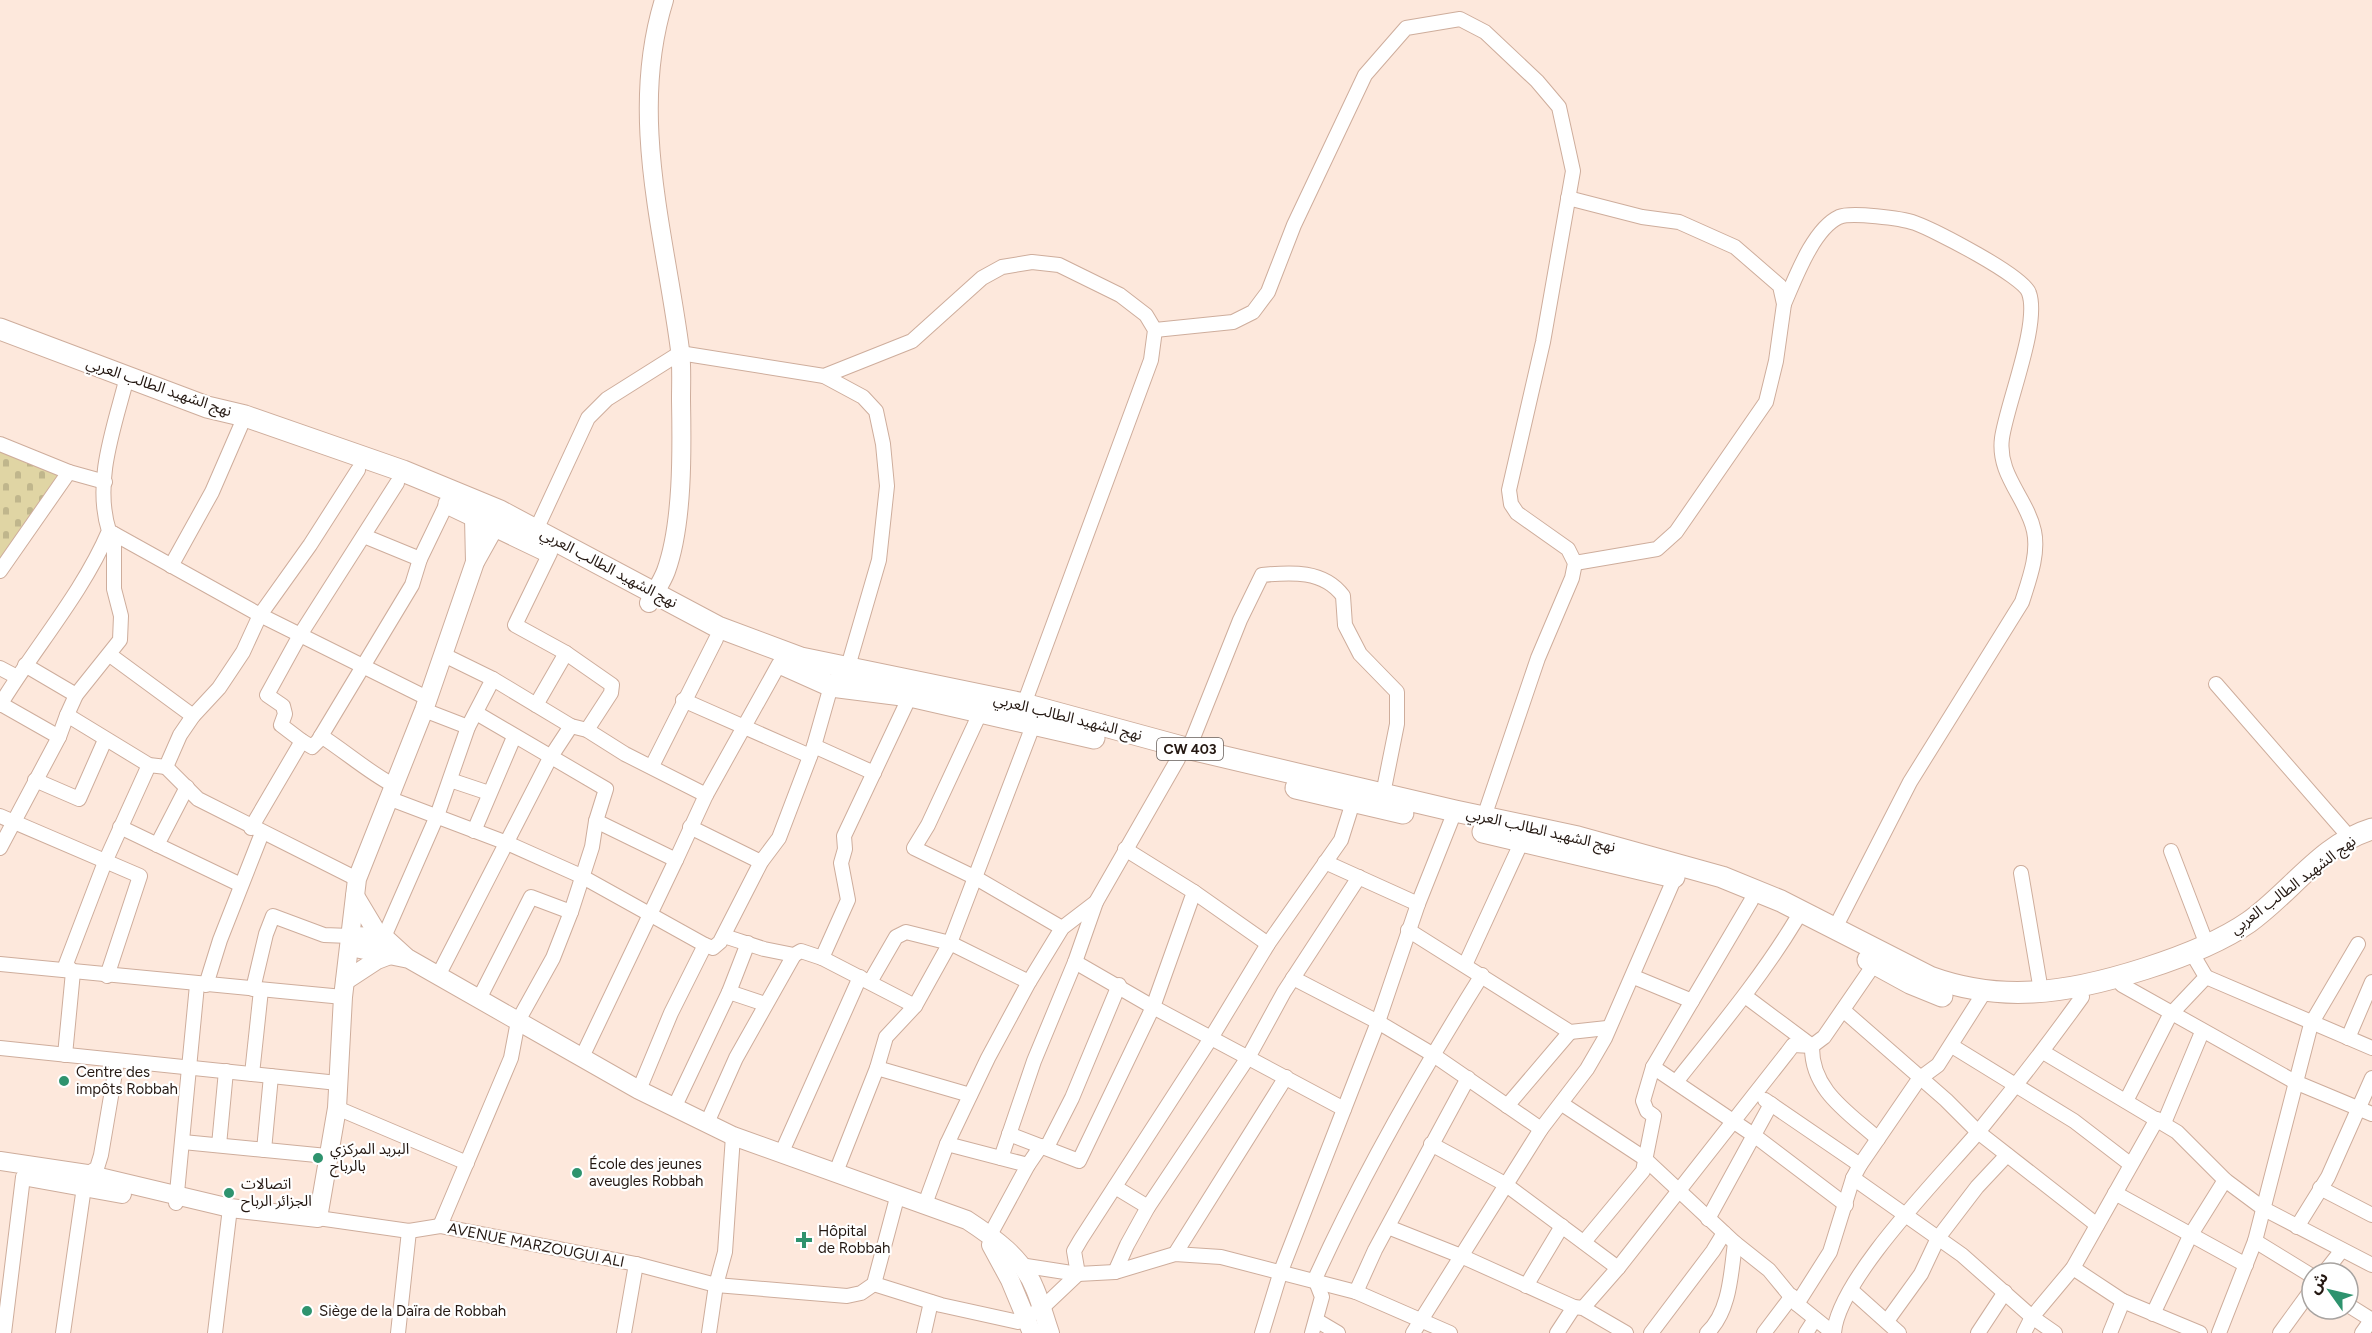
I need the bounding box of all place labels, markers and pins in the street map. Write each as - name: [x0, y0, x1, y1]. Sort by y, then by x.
- place label: Centre des impôts Robbah: [76, 1063, 178, 1098]
- marker: Centre des impôts Robbah: [57, 1074, 71, 1088]
- place label: البريد المركزي بالرباح: [330, 1140, 409, 1178]
- marker: البريد المركزي بالرباح: [311, 1151, 325, 1165]
- place label: École des jeunes aveugles Robbah: [589, 1155, 703, 1190]
- marker: École des jeunes aveugles Robbah: [570, 1166, 584, 1180]
- place label: اتصالات الجزائر الرباح: [241, 1175, 312, 1213]
- marker: اتصالات الجزائر الرباح: [222, 1186, 236, 1200]
- place label: Hôpital de Robbah: [818, 1222, 890, 1257]
- marker: Hôpital de Robbah: [795, 1231, 813, 1249]
- place label: Siège de la Daïra de Robbah: [319, 1302, 506, 1320]
- marker: Siège de la Daïra de Robbah: [300, 1304, 314, 1318]

